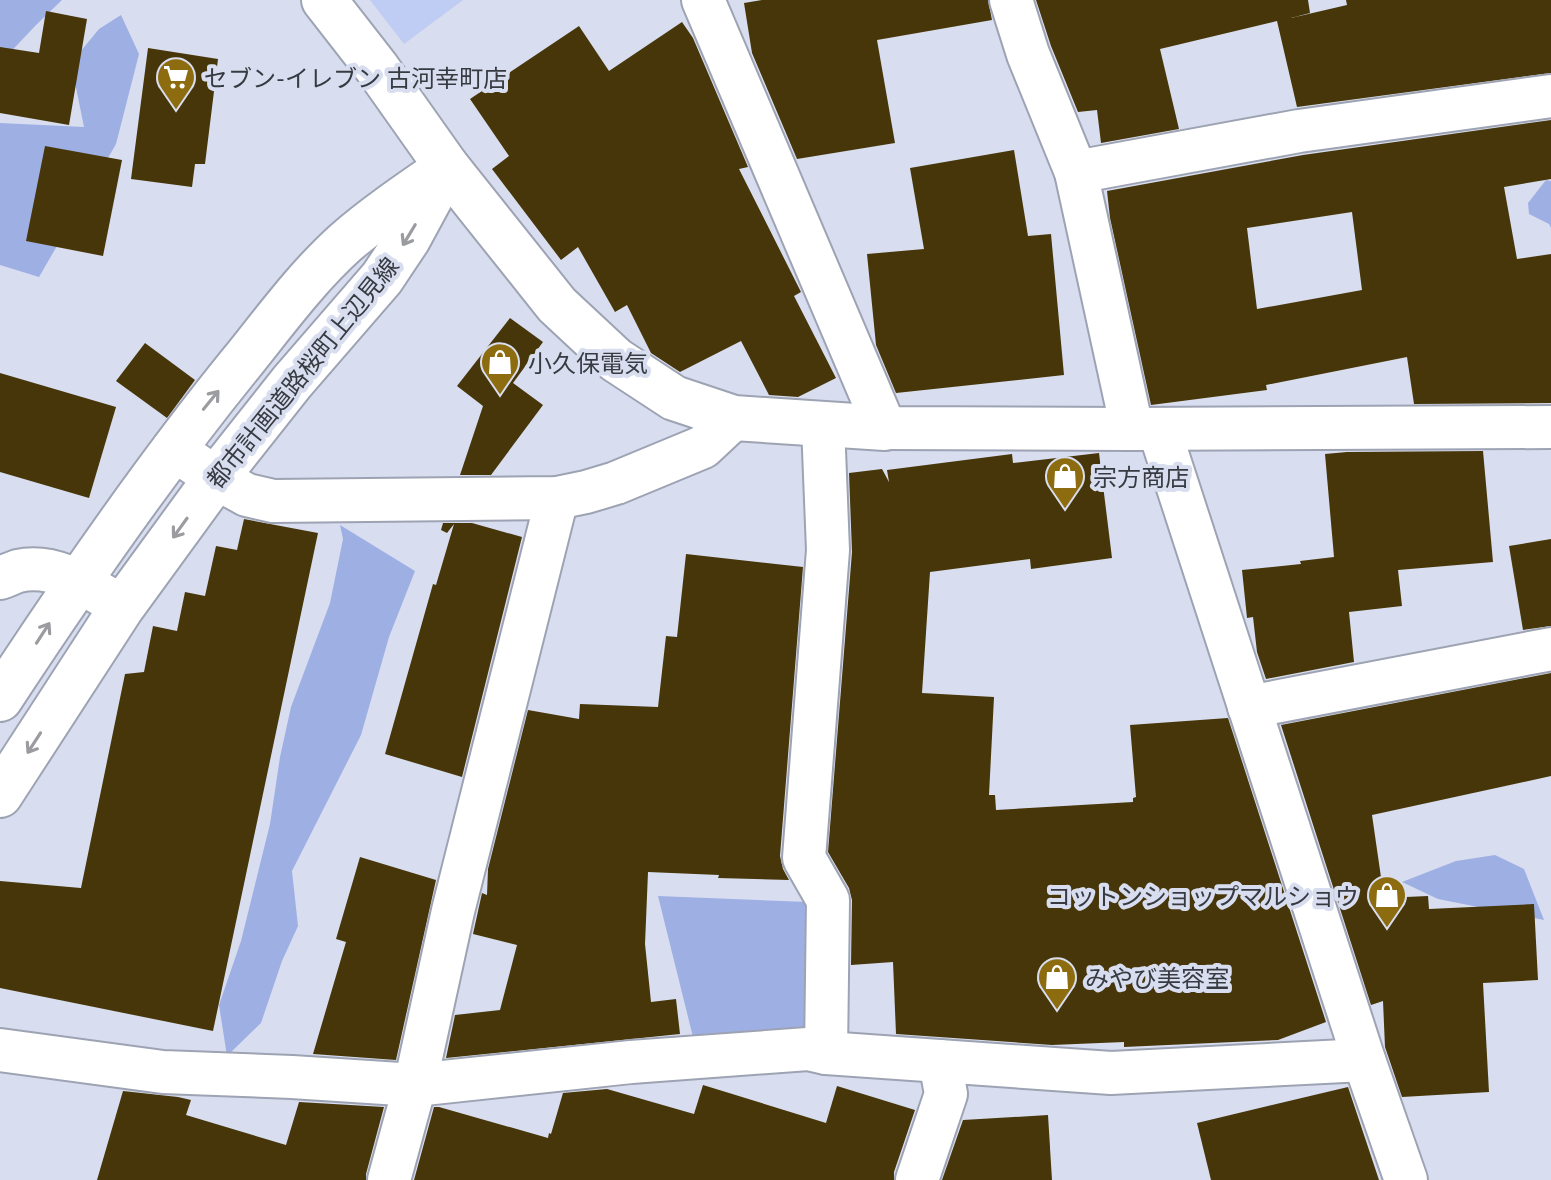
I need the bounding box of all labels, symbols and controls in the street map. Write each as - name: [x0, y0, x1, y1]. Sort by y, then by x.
- supermarket icon: セブン-イレブン 古河幸町店: [155, 56, 197, 111]
- place label: セブン-イレブン 古河幸町店: [204, 63, 507, 92]
- one-way arrow: [401, 223, 417, 246]
- street label: 都市計画道路桜町上辺見線: [200, 251, 404, 493]
- shop icon: 小久保電気: [479, 341, 521, 396]
- place label: 小久保電気: [528, 348, 648, 377]
- one-way arrow: [202, 390, 220, 411]
- shop icon: 宗方商店: [1044, 455, 1086, 510]
- place label: 宗方商店: [1093, 462, 1189, 491]
- one-way arrow: [172, 516, 188, 538]
- one-way arrow: [35, 623, 51, 645]
- one-way arrow: [26, 731, 42, 753]
- shop icon: コットンショップマルショウ: [1366, 874, 1408, 929]
- place label: コットンショップマルショウ: [1047, 881, 1359, 910]
- shop icon: みやび美容室: [1036, 956, 1078, 1011]
- place label: みやび美容室: [1085, 963, 1229, 992]

